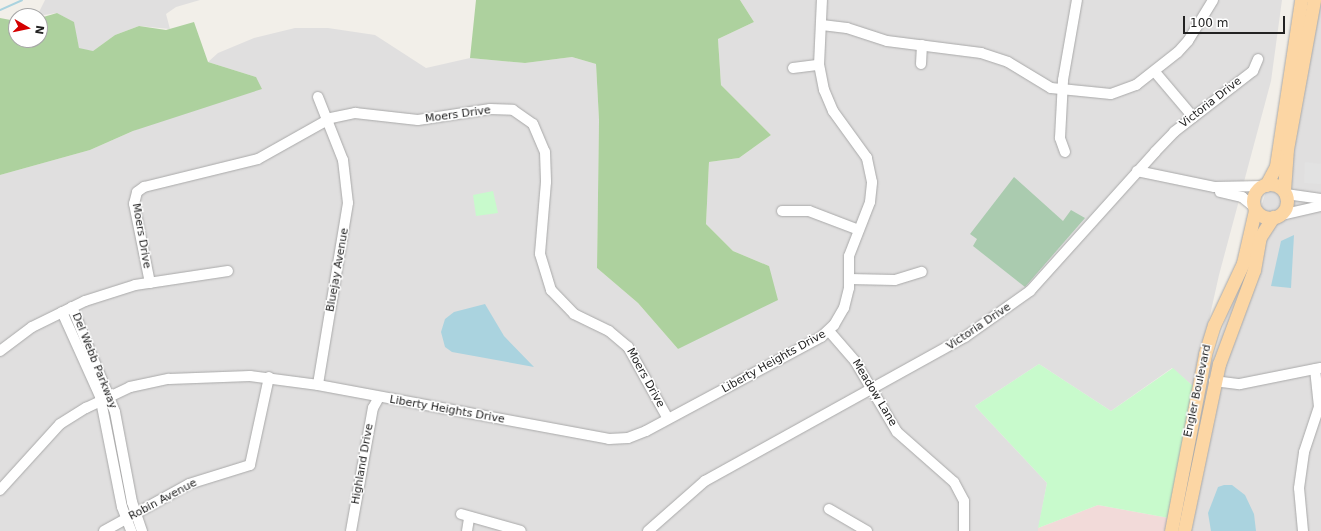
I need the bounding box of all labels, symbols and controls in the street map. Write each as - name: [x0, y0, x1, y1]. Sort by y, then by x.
- north arrow: [8, 8, 48, 48]
- scale bar: [1185, 8, 1287, 34]
- text: 100 m: [1190, 16, 1228, 30]
- text: N: [32, 24, 46, 35]
- street label: Victoria Drive: [1178, 75, 1244, 131]
- street label: Moers Drive: [424, 104, 492, 126]
- street label: Moers Drive: [129, 202, 153, 270]
- street label: Bluejay Avenue: [324, 227, 352, 313]
- street label: Victoria Drive: [944, 301, 1014, 353]
- street label: Del Webb Parkway: [69, 311, 119, 411]
- street label: Liberty Heights Drive: [720, 328, 828, 396]
- street label: Engler Boulevard: [1182, 343, 1214, 439]
- street label: Moers Drive: [623, 346, 667, 410]
- street label: Meadow Lane: [849, 357, 899, 429]
- street label: Liberty Heights Drive: [388, 393, 506, 427]
- street label: Highland Drive: [349, 423, 377, 505]
- street label: Robin Avenue: [127, 477, 199, 523]

